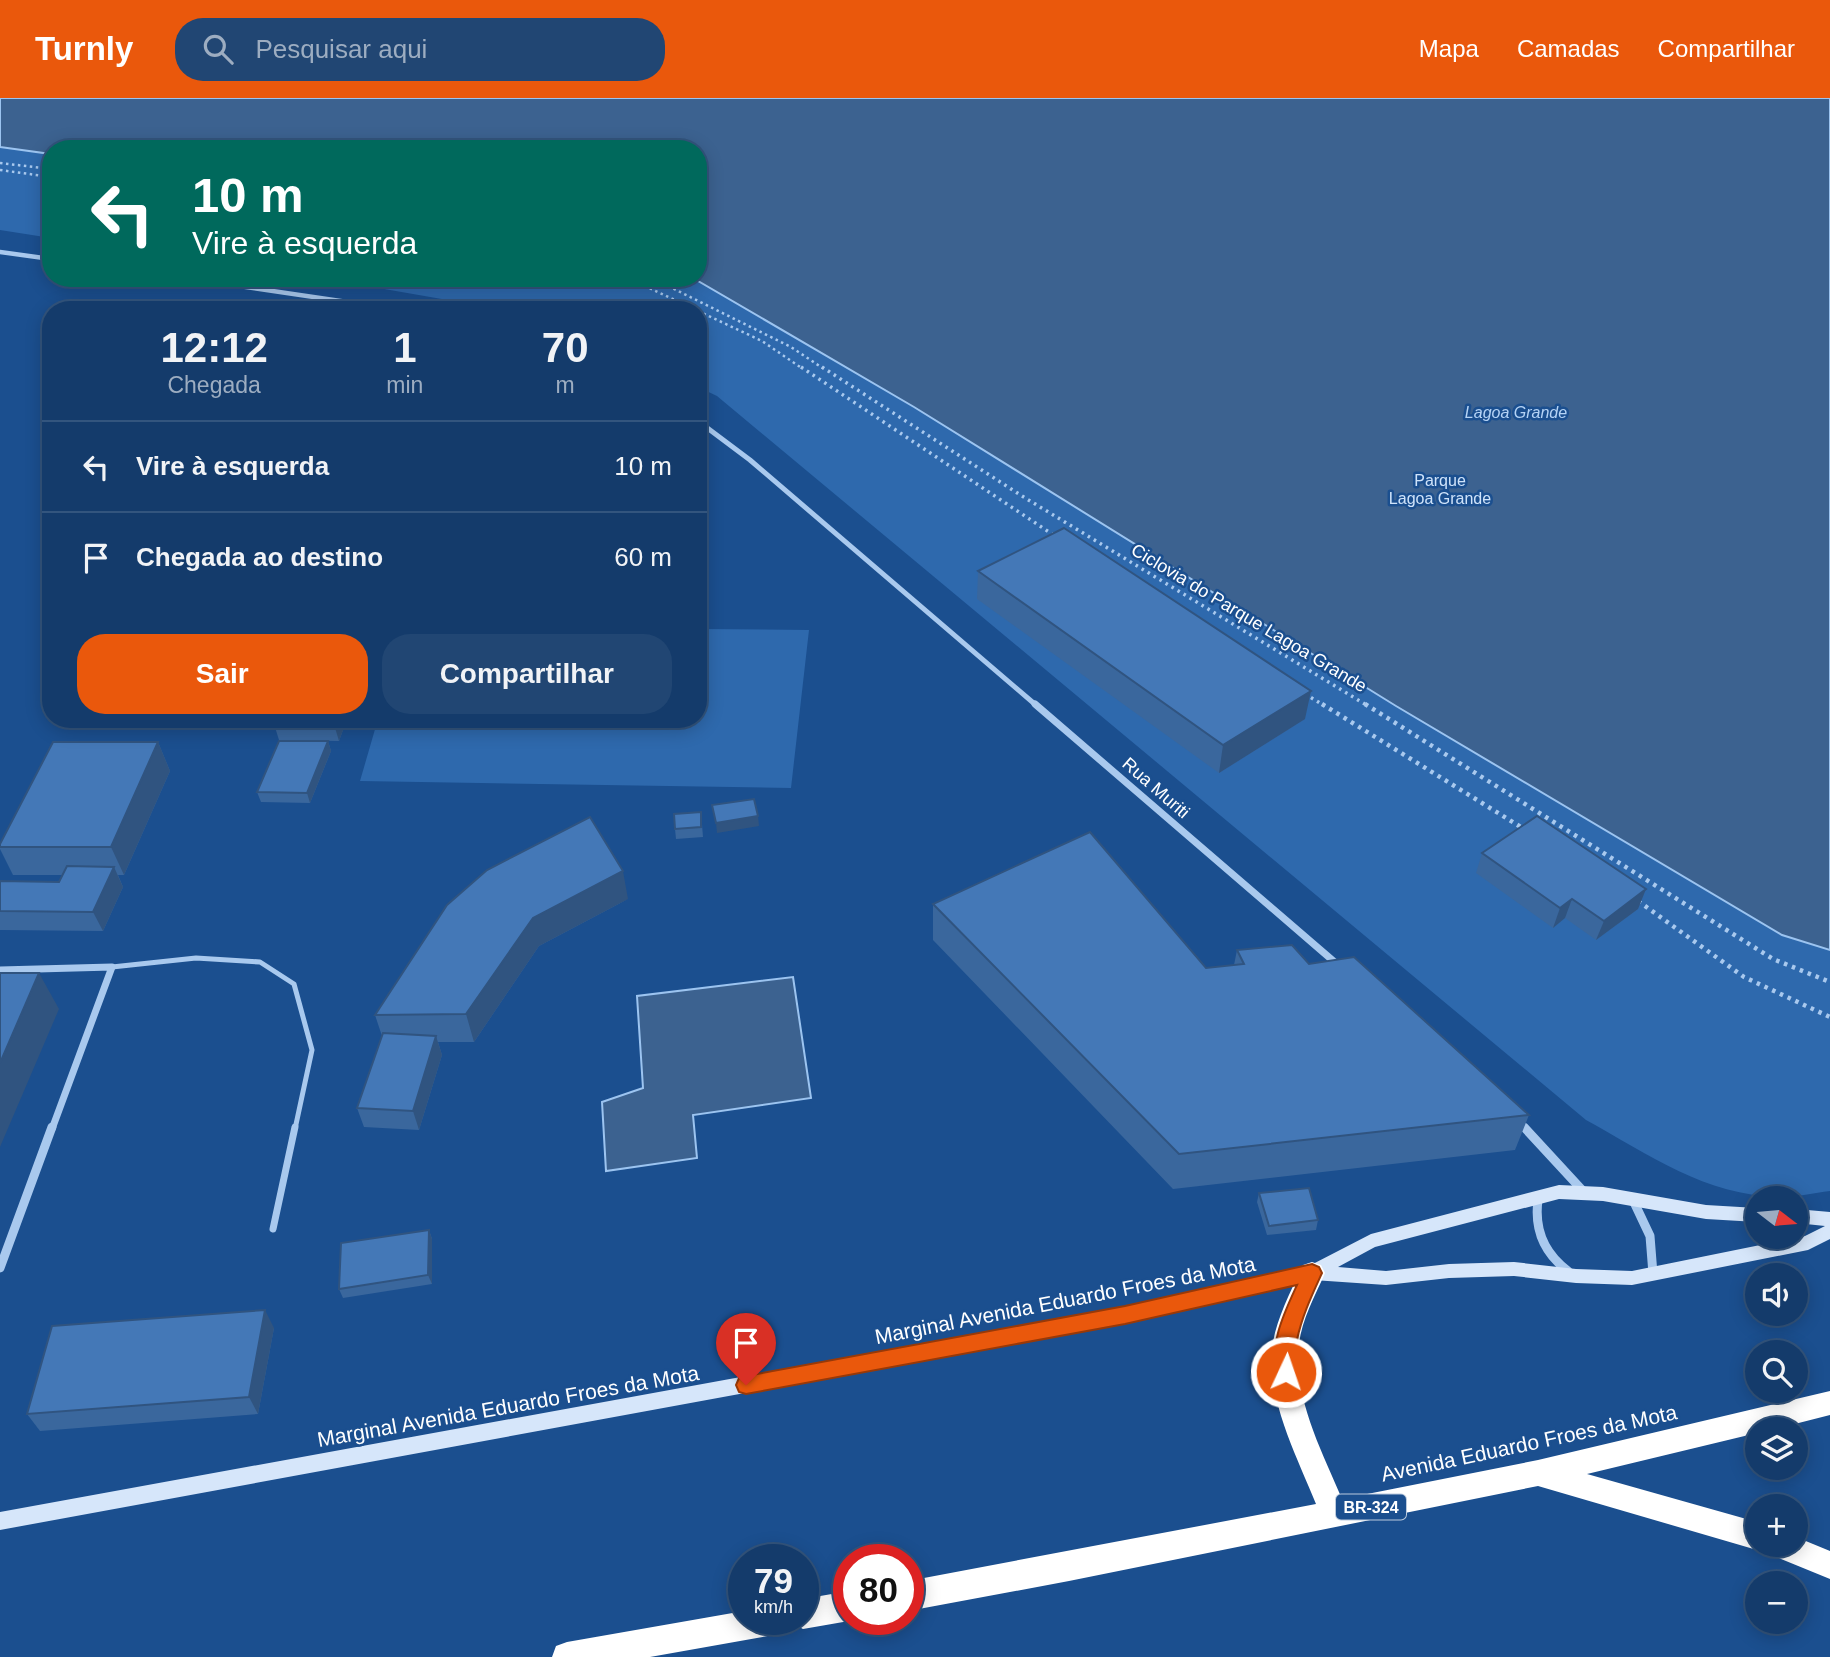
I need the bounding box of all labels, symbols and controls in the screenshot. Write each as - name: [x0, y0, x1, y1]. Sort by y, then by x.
- search box: [175, 18, 665, 81]
- text: Turnly: [35, 30, 133, 67]
- icon: search: [199, 30, 237, 68]
- text: Pesquisar aqui: [255, 34, 427, 64]
- text: Mapa: [1419, 35, 1479, 62]
- text: Camadas: [1517, 35, 1620, 62]
- text: Compartilhar: [1658, 35, 1795, 62]
- icon: left: [77, 168, 168, 259]
- text: 10 m: [192, 168, 304, 222]
- text: Vire à esquerda: [192, 225, 417, 261]
- text: 12:12: [160, 324, 268, 371]
- text: 1: [393, 324, 417, 371]
- text: 70: [542, 324, 589, 371]
- text: Chegada: [167, 372, 261, 398]
- text: min: [386, 372, 423, 398]
- text: m: [556, 372, 575, 398]
- water label: Lagoa Grande: [1465, 404, 1567, 421]
- icon: left: [77, 448, 115, 486]
- text: Vire à esquerda: [136, 451, 329, 481]
- text: 10 m: [614, 451, 672, 481]
- park label: Parque Lagoa Grande: [1389, 472, 1491, 507]
- icon: arrive: [77, 539, 115, 577]
- street label: Ciclovia do Parque Lagoa Grande: [1128, 540, 1370, 696]
- text: Chegada ao destino: [136, 542, 383, 572]
- text: 60 m: [614, 542, 672, 572]
- button: Sair: [77, 634, 368, 714]
- button: Compartilhar: [382, 634, 672, 714]
- street label: Rua Muriti: [1118, 754, 1194, 822]
- north arrow: [1745, 1186, 1808, 1250]
- map controls: [1745, 1186, 1808, 1634]
- street label: Marginal Avenida Eduardo Froes da Mota: [873, 1252, 1258, 1348]
- button: sound: [1745, 1263, 1808, 1326]
- pin: [716, 1313, 776, 1385]
- icon: arrive: [727, 1324, 765, 1362]
- position arrow: [1249, 1335, 1323, 1409]
- button: search: [1745, 1340, 1808, 1403]
- street label: Marginal Avenida Eduardo Froes da Mota: [315, 1361, 701, 1451]
- street label: Avenida Eduardo Froes da Mota: [1379, 1400, 1679, 1486]
- button: layers: [1745, 1417, 1808, 1480]
- road number: BR-324: [1336, 1494, 1406, 1520]
- button: +: [1745, 1494, 1808, 1557]
- speed limit sign: 80: [833, 1544, 924, 1635]
- text: 79: [754, 1561, 793, 1600]
- button: −: [1745, 1571, 1808, 1634]
- text: km/h: [754, 1597, 793, 1617]

